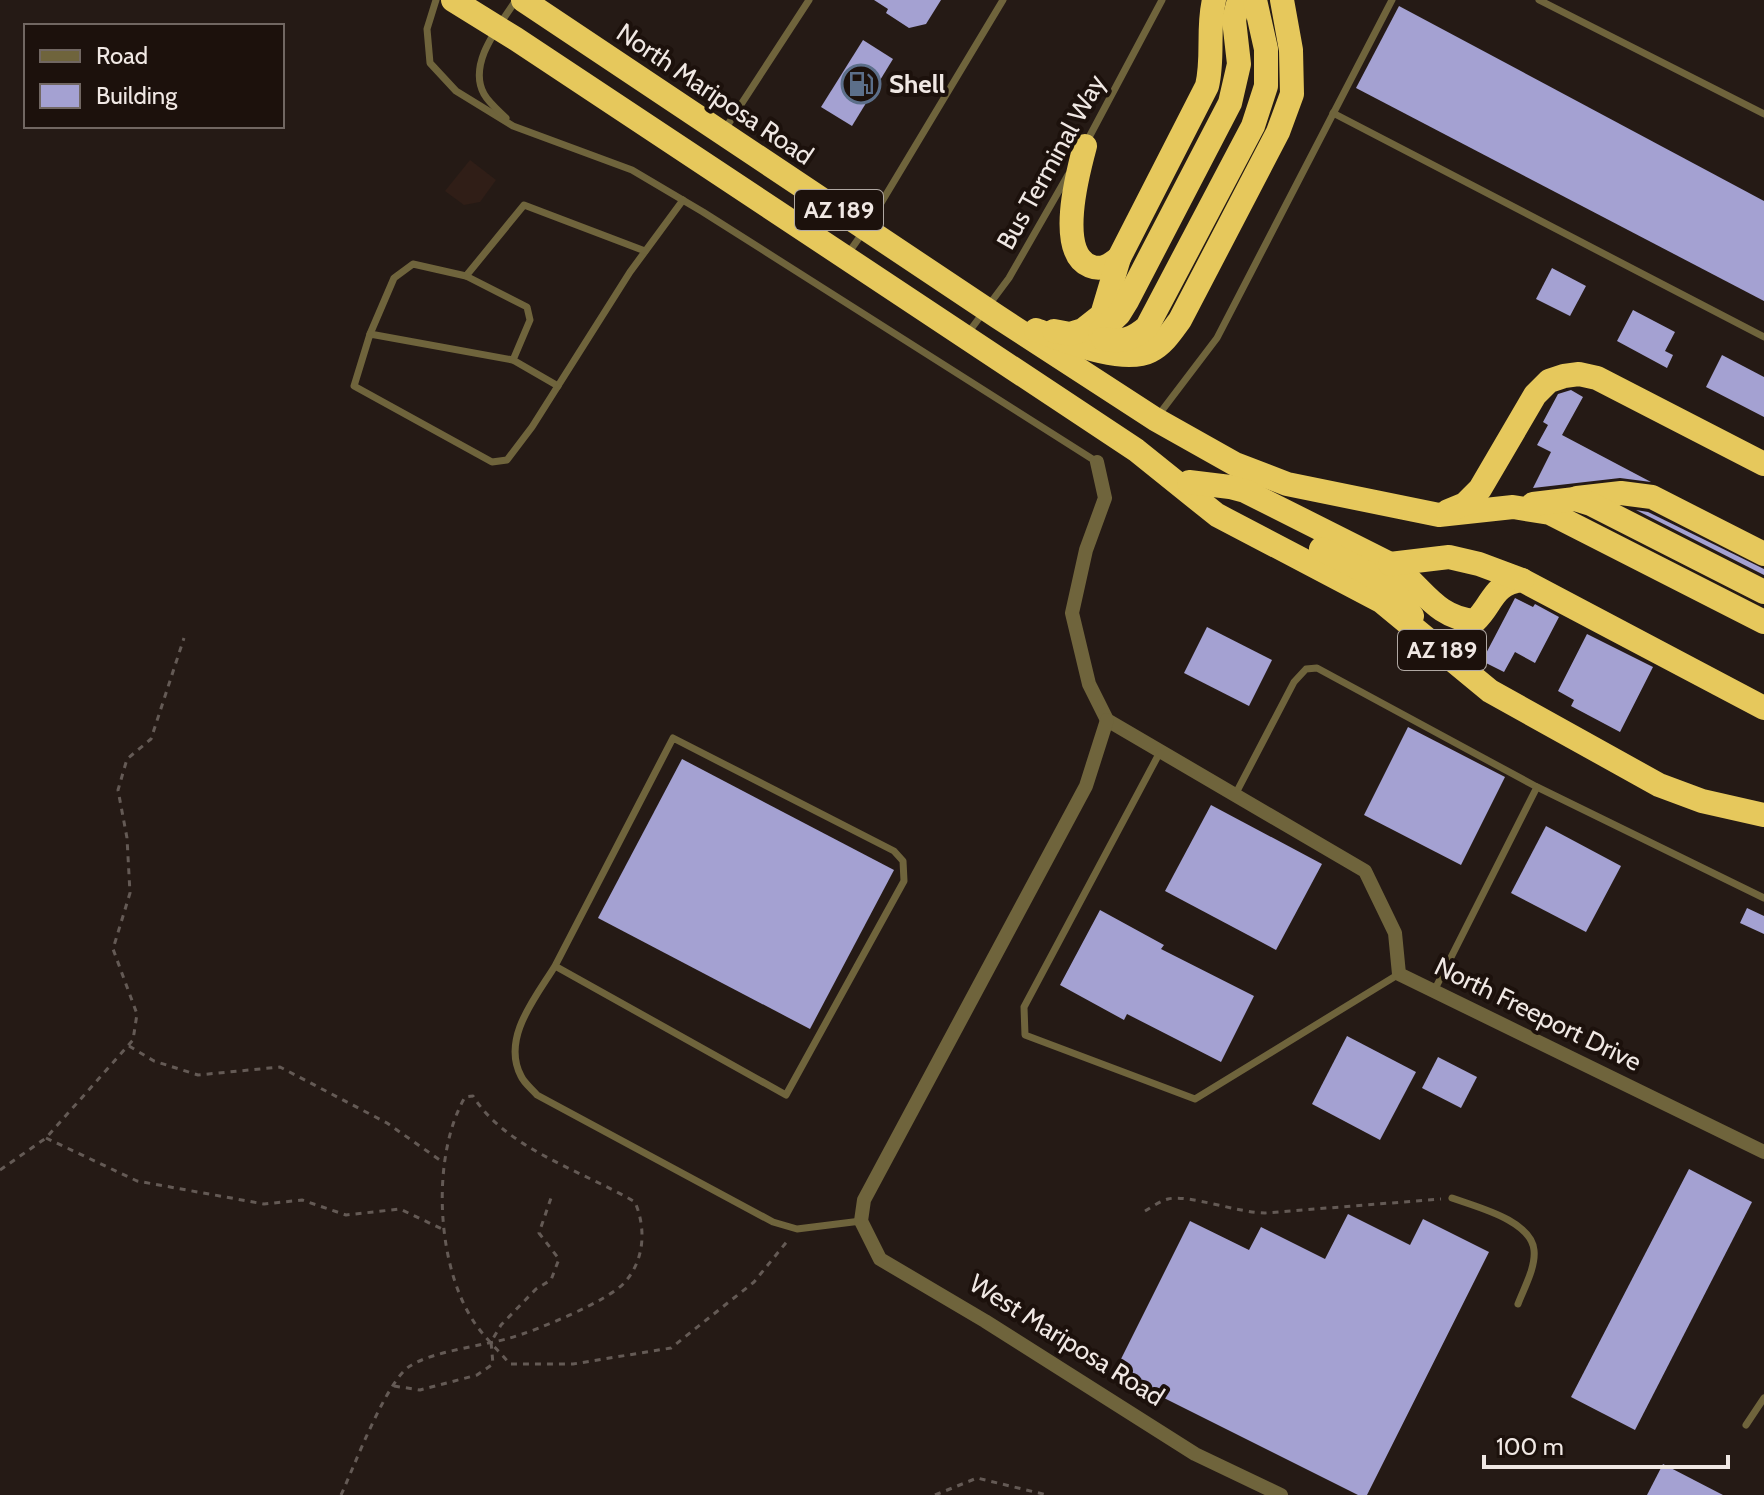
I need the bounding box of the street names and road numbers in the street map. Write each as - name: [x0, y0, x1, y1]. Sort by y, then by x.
- street label: North Mariposa Road: [610, 16, 820, 172]
- street label: Bus Terminal Way: [990, 69, 1112, 255]
- road number: AZ 189: [795, 190, 883, 230]
- road number: AZ 189: [1398, 630, 1486, 670]
- street label: North Freeport Drive: [1429, 950, 1647, 1078]
- street label: West Mariposa Road: [964, 1267, 1170, 1413]

